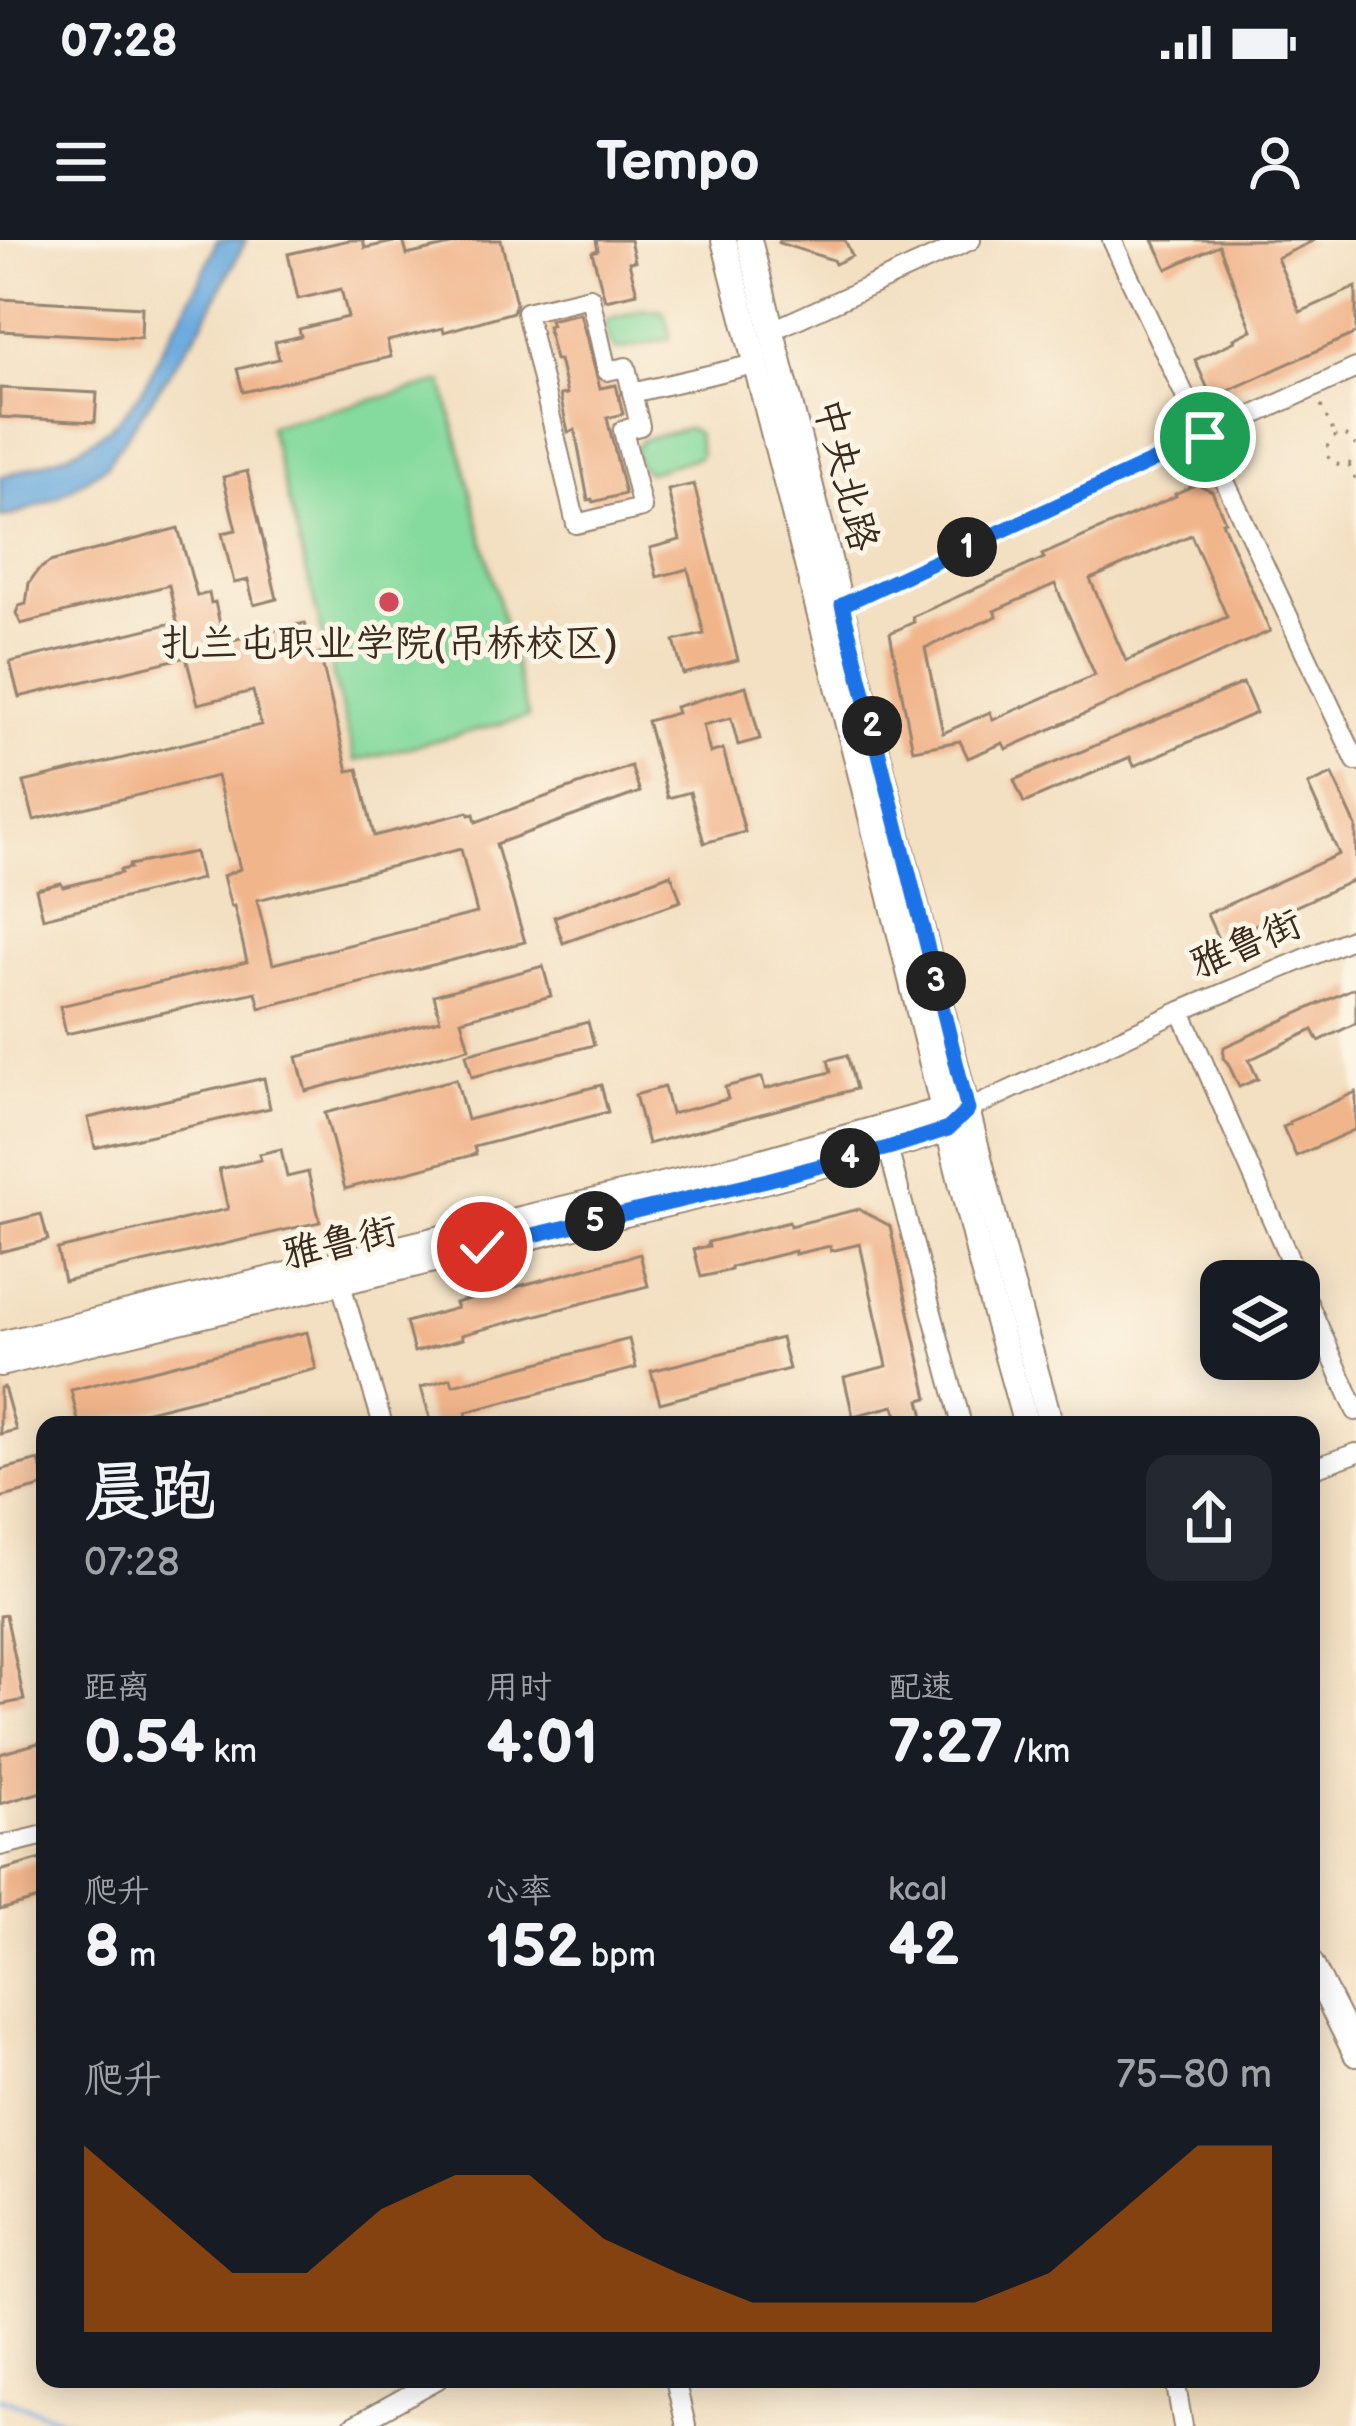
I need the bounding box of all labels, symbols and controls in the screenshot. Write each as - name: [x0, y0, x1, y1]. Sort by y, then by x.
- text: 07:28: [60, 15, 178, 70]
- icon: menu: [48, 129, 114, 195]
- icon: person: [1242, 129, 1308, 195]
- text: Tempo: [596, 130, 760, 195]
- pin: [1154, 386, 1256, 488]
- street label: 中央北路: [803, 394, 887, 556]
- icon: arrive: [1172, 404, 1238, 470]
- pin: 1: [937, 517, 997, 577]
- text: 1: [960, 527, 974, 567]
- marker: 扎兰屯职业学院(吊桥校区): [376, 589, 402, 615]
- place label: 扎兰屯职业学院(吊桥校区): [160, 621, 618, 668]
- pin: 2: [842, 696, 902, 756]
- text: 2: [862, 706, 882, 746]
- street label: 雅鲁街: [1183, 901, 1309, 989]
- pin: 3: [906, 951, 966, 1011]
- text: 3: [926, 961, 946, 1001]
- pin: 4: [820, 1128, 880, 1188]
- text: 4: [840, 1138, 860, 1178]
- pin: 5: [565, 1191, 625, 1251]
- pin: [431, 1196, 533, 1298]
- text: 5: [585, 1201, 605, 1241]
- street label: 雅鲁街: [278, 1208, 402, 1280]
- icon: check: [449, 1214, 515, 1280]
- map controls: [1200, 1260, 1320, 1380]
- button: layers: [1200, 1260, 1320, 1380]
- text: 晨跑: [84, 1455, 216, 1534]
- button: share: [1146, 1455, 1272, 1581]
- text: 07:28: [84, 1540, 180, 1587]
- text: 距离: [84, 1668, 150, 1708]
- text: 用时: [486, 1668, 552, 1708]
- text: 配速: [888, 1668, 954, 1708]
- text: 0.54: [84, 1708, 205, 1780]
- text: 4:01: [486, 1708, 598, 1780]
- text: 7:27: [888, 1708, 1003, 1780]
- text: km: [205, 1732, 257, 1772]
- text: /km: [1003, 1732, 1070, 1772]
- text: kcal: [888, 1870, 947, 1910]
- text: 爬升: [84, 1872, 150, 1912]
- text: 心率: [486, 1872, 552, 1912]
- text: 42: [888, 1910, 959, 1982]
- text: 8: [84, 1912, 120, 1984]
- text: 152: [486, 1912, 582, 1984]
- text: m: [120, 1936, 156, 1976]
- text: bpm: [582, 1936, 656, 1976]
- text: 75–80 m: [1116, 2052, 1272, 2099]
- text: 爬升: [84, 2057, 162, 2104]

